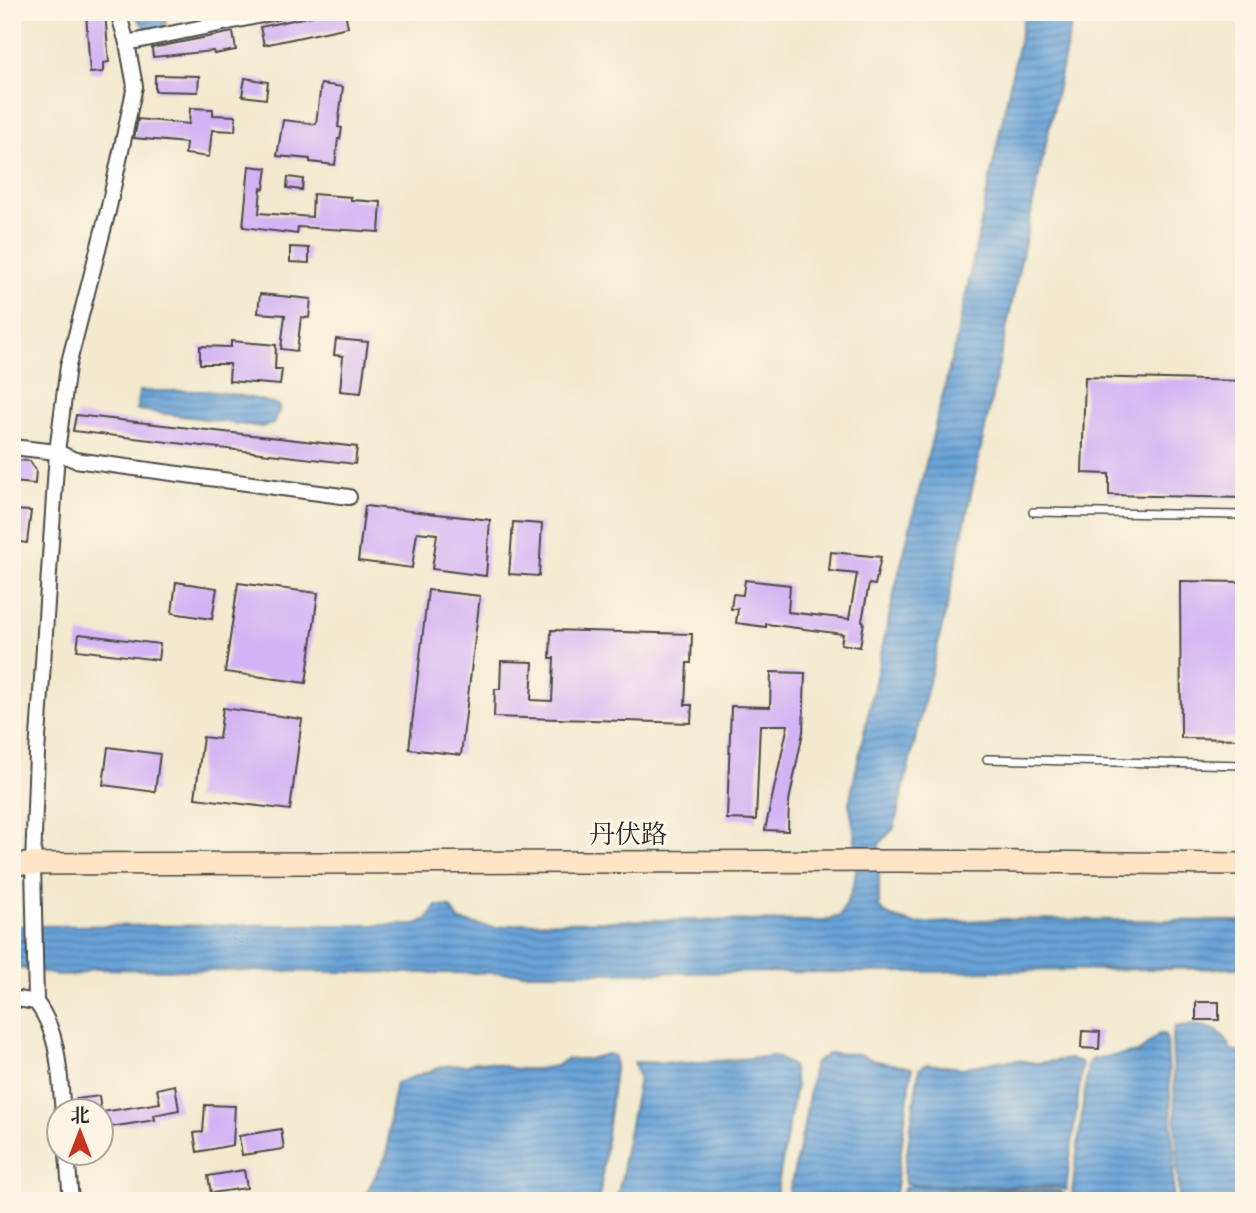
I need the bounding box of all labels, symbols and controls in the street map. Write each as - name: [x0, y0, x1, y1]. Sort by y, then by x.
- street label: 丹伏路: [589, 817, 667, 852]
- north arrow: [46, 1098, 116, 1168]
- text: 北: [70, 1103, 90, 1129]

